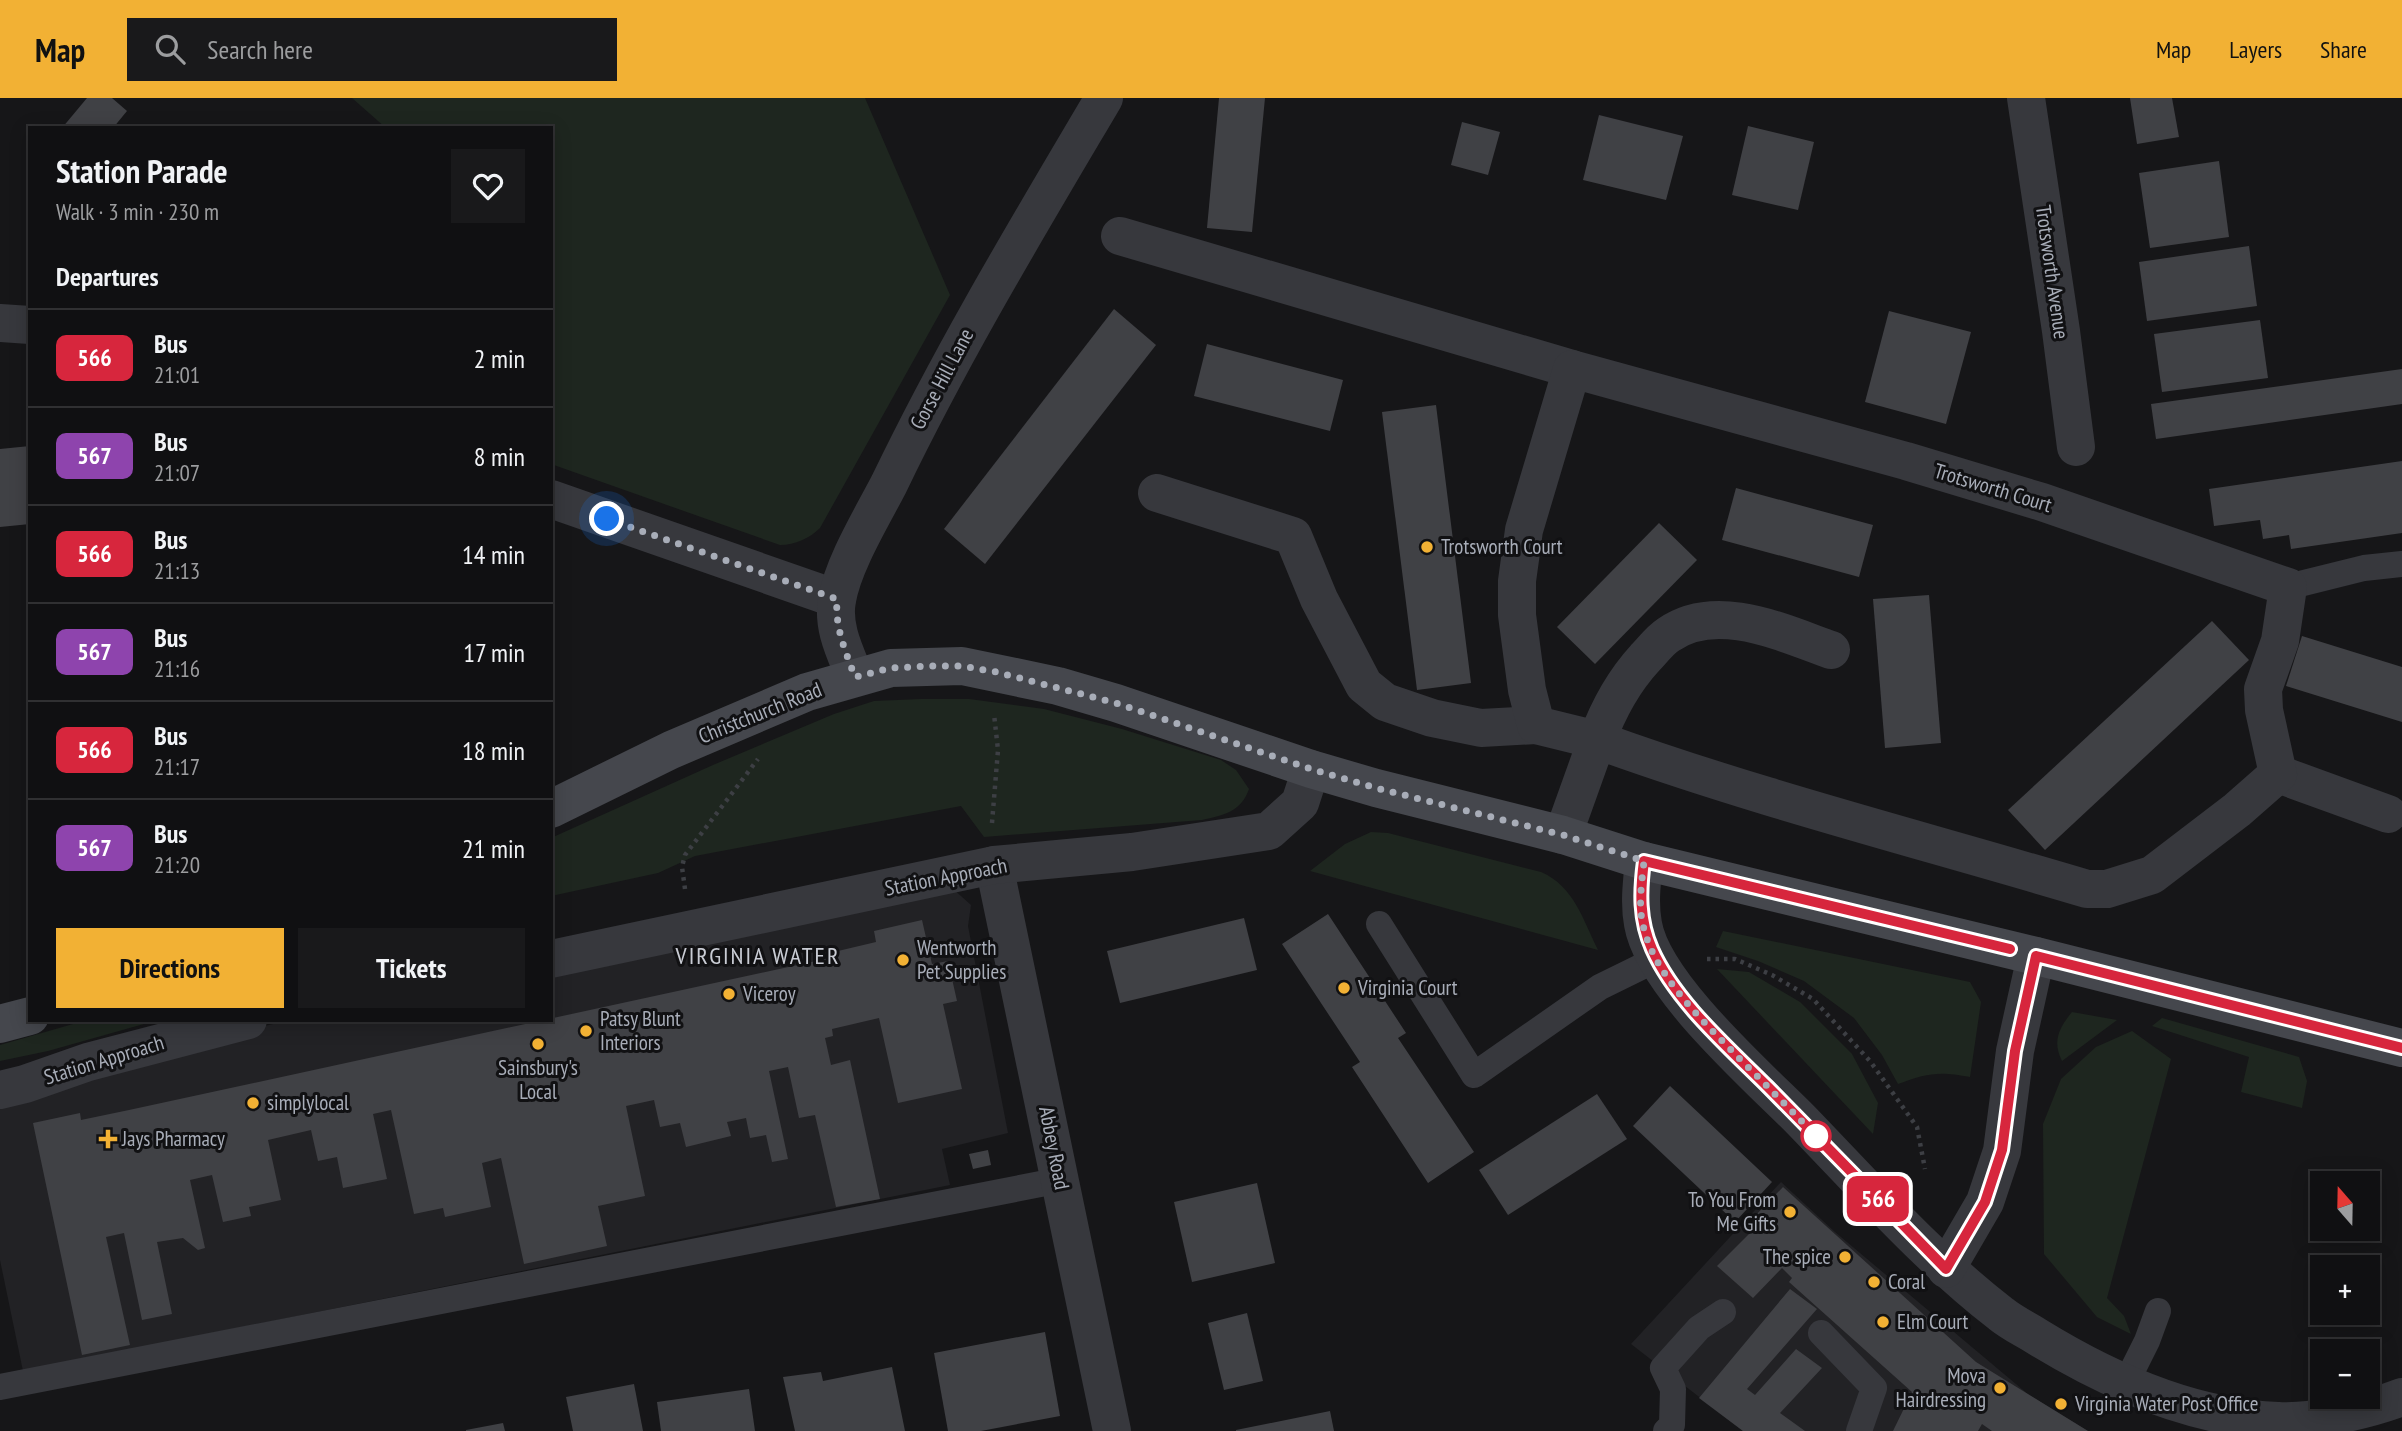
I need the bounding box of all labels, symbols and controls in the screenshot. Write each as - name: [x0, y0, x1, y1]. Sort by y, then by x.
- search box: [127, 18, 617, 81]
- text: Map: [35, 28, 85, 71]
- icon: search: [151, 30, 189, 68]
- text: Search here: [207, 33, 313, 66]
- text: Map: [2156, 34, 2191, 65]
- text: Layers: [2229, 34, 2282, 65]
- text: Share: [2320, 34, 2367, 65]
- text: Station Parade: [56, 149, 228, 192]
- button: heart: [451, 149, 525, 223]
- text: Walk · 3 min · 230 m: [56, 197, 219, 226]
- street label: Trotsworth Avenue: [2030, 203, 2075, 341]
- text: Departures: [56, 260, 159, 293]
- street label: Gorse Hill Lane: [904, 324, 979, 434]
- text: Bus: [154, 327, 187, 360]
- text: 566: [77, 342, 112, 373]
- text: 2 min: [474, 342, 525, 375]
- text: 21:01: [154, 360, 200, 389]
- text: Bus: [154, 425, 187, 458]
- text: 567: [77, 440, 112, 471]
- text: 8 min: [474, 440, 525, 473]
- street label: Trotsworth Court: [1931, 457, 2055, 518]
- text: 21:07: [154, 458, 200, 487]
- your location: [589, 501, 624, 536]
- text: Bus: [154, 523, 187, 556]
- place label: Trotsworth Court: [1441, 533, 1563, 560]
- text: 566: [77, 538, 112, 569]
- text: 14 min: [462, 538, 525, 571]
- marker: Trotsworth Court: [1419, 539, 1435, 555]
- text: 21:13: [154, 556, 200, 585]
- text: Bus: [154, 621, 187, 654]
- text: 567: [77, 636, 112, 667]
- text: 17 min: [463, 636, 525, 669]
- text: 21:16: [154, 654, 200, 683]
- street label: Christchurch Road: [694, 676, 825, 749]
- text: Bus: [154, 719, 187, 752]
- text: 566: [77, 734, 112, 765]
- text: 18 min: [462, 734, 525, 767]
- text: 21:17: [154, 752, 200, 781]
- text: Bus: [154, 817, 187, 850]
- text: 567: [77, 832, 112, 863]
- text: 21 min: [462, 832, 525, 865]
- text: 21:20: [154, 850, 200, 879]
- street label: Station Approach: [883, 851, 1009, 902]
- button: Directions: [56, 928, 284, 1008]
- button: Tickets: [298, 928, 525, 1008]
- place label: Wentworth Pet Supplies: [917, 934, 1006, 985]
- district label: VIRGINIA WATER: [675, 940, 840, 971]
- marker: Wentworth Pet Supplies: [895, 952, 911, 968]
- place label: Virginia Court: [1357, 974, 1458, 1001]
- place label: Viceroy: [742, 980, 796, 1007]
- marker: Virginia Court: [1336, 980, 1352, 996]
- marker: Viceroy: [721, 986, 737, 1002]
- place label: Patsy Blunt Interiors: [600, 1005, 681, 1056]
- marker: Patsy Blunt Interiors: [578, 1023, 594, 1039]
- street label: Station Approach: [41, 1029, 167, 1091]
- marker: Sainsbury's Local: [530, 1036, 546, 1052]
- place label: Sainsbury's Local: [498, 1054, 578, 1105]
- place label: simplylocal: [267, 1089, 349, 1116]
- marker: simplylocal: [245, 1095, 261, 1111]
- street label: Abbey Road: [1033, 1104, 1076, 1192]
- unlabelled marker: [1801, 1121, 1831, 1151]
- place label: Jays Pharmacy: [121, 1125, 225, 1152]
- marker: Jays Pharmacy: [100, 1131, 116, 1147]
- north arrow: [2310, 1171, 2380, 1241]
- map controls: [2310, 1171, 2380, 1409]
- line badge: 566: [1838, 1176, 1918, 1222]
- text: 566: [1861, 1183, 1895, 1214]
- place label: To You From Me Gifts: [1688, 1186, 1776, 1237]
- marker: To You From Me Gifts: [1782, 1204, 1798, 1220]
- place label: The spice: [1763, 1243, 1831, 1270]
- marker: The spice: [1837, 1249, 1853, 1265]
- button: +: [2310, 1255, 2380, 1325]
- place label: Coral: [1888, 1268, 1925, 1295]
- marker: Coral: [1866, 1274, 1882, 1290]
- place label: Elm Court: [1897, 1308, 1968, 1335]
- marker: Elm Court: [1875, 1314, 1891, 1330]
- button: −: [2310, 1339, 2380, 1409]
- place label: Mova Hairdressing: [1895, 1362, 1986, 1413]
- marker: Mova Hairdressing: [1992, 1380, 2008, 1396]
- place label: Virginia Water Post Office: [2074, 1390, 2258, 1417]
- marker: Virginia Water Post Office: [2053, 1396, 2069, 1412]

